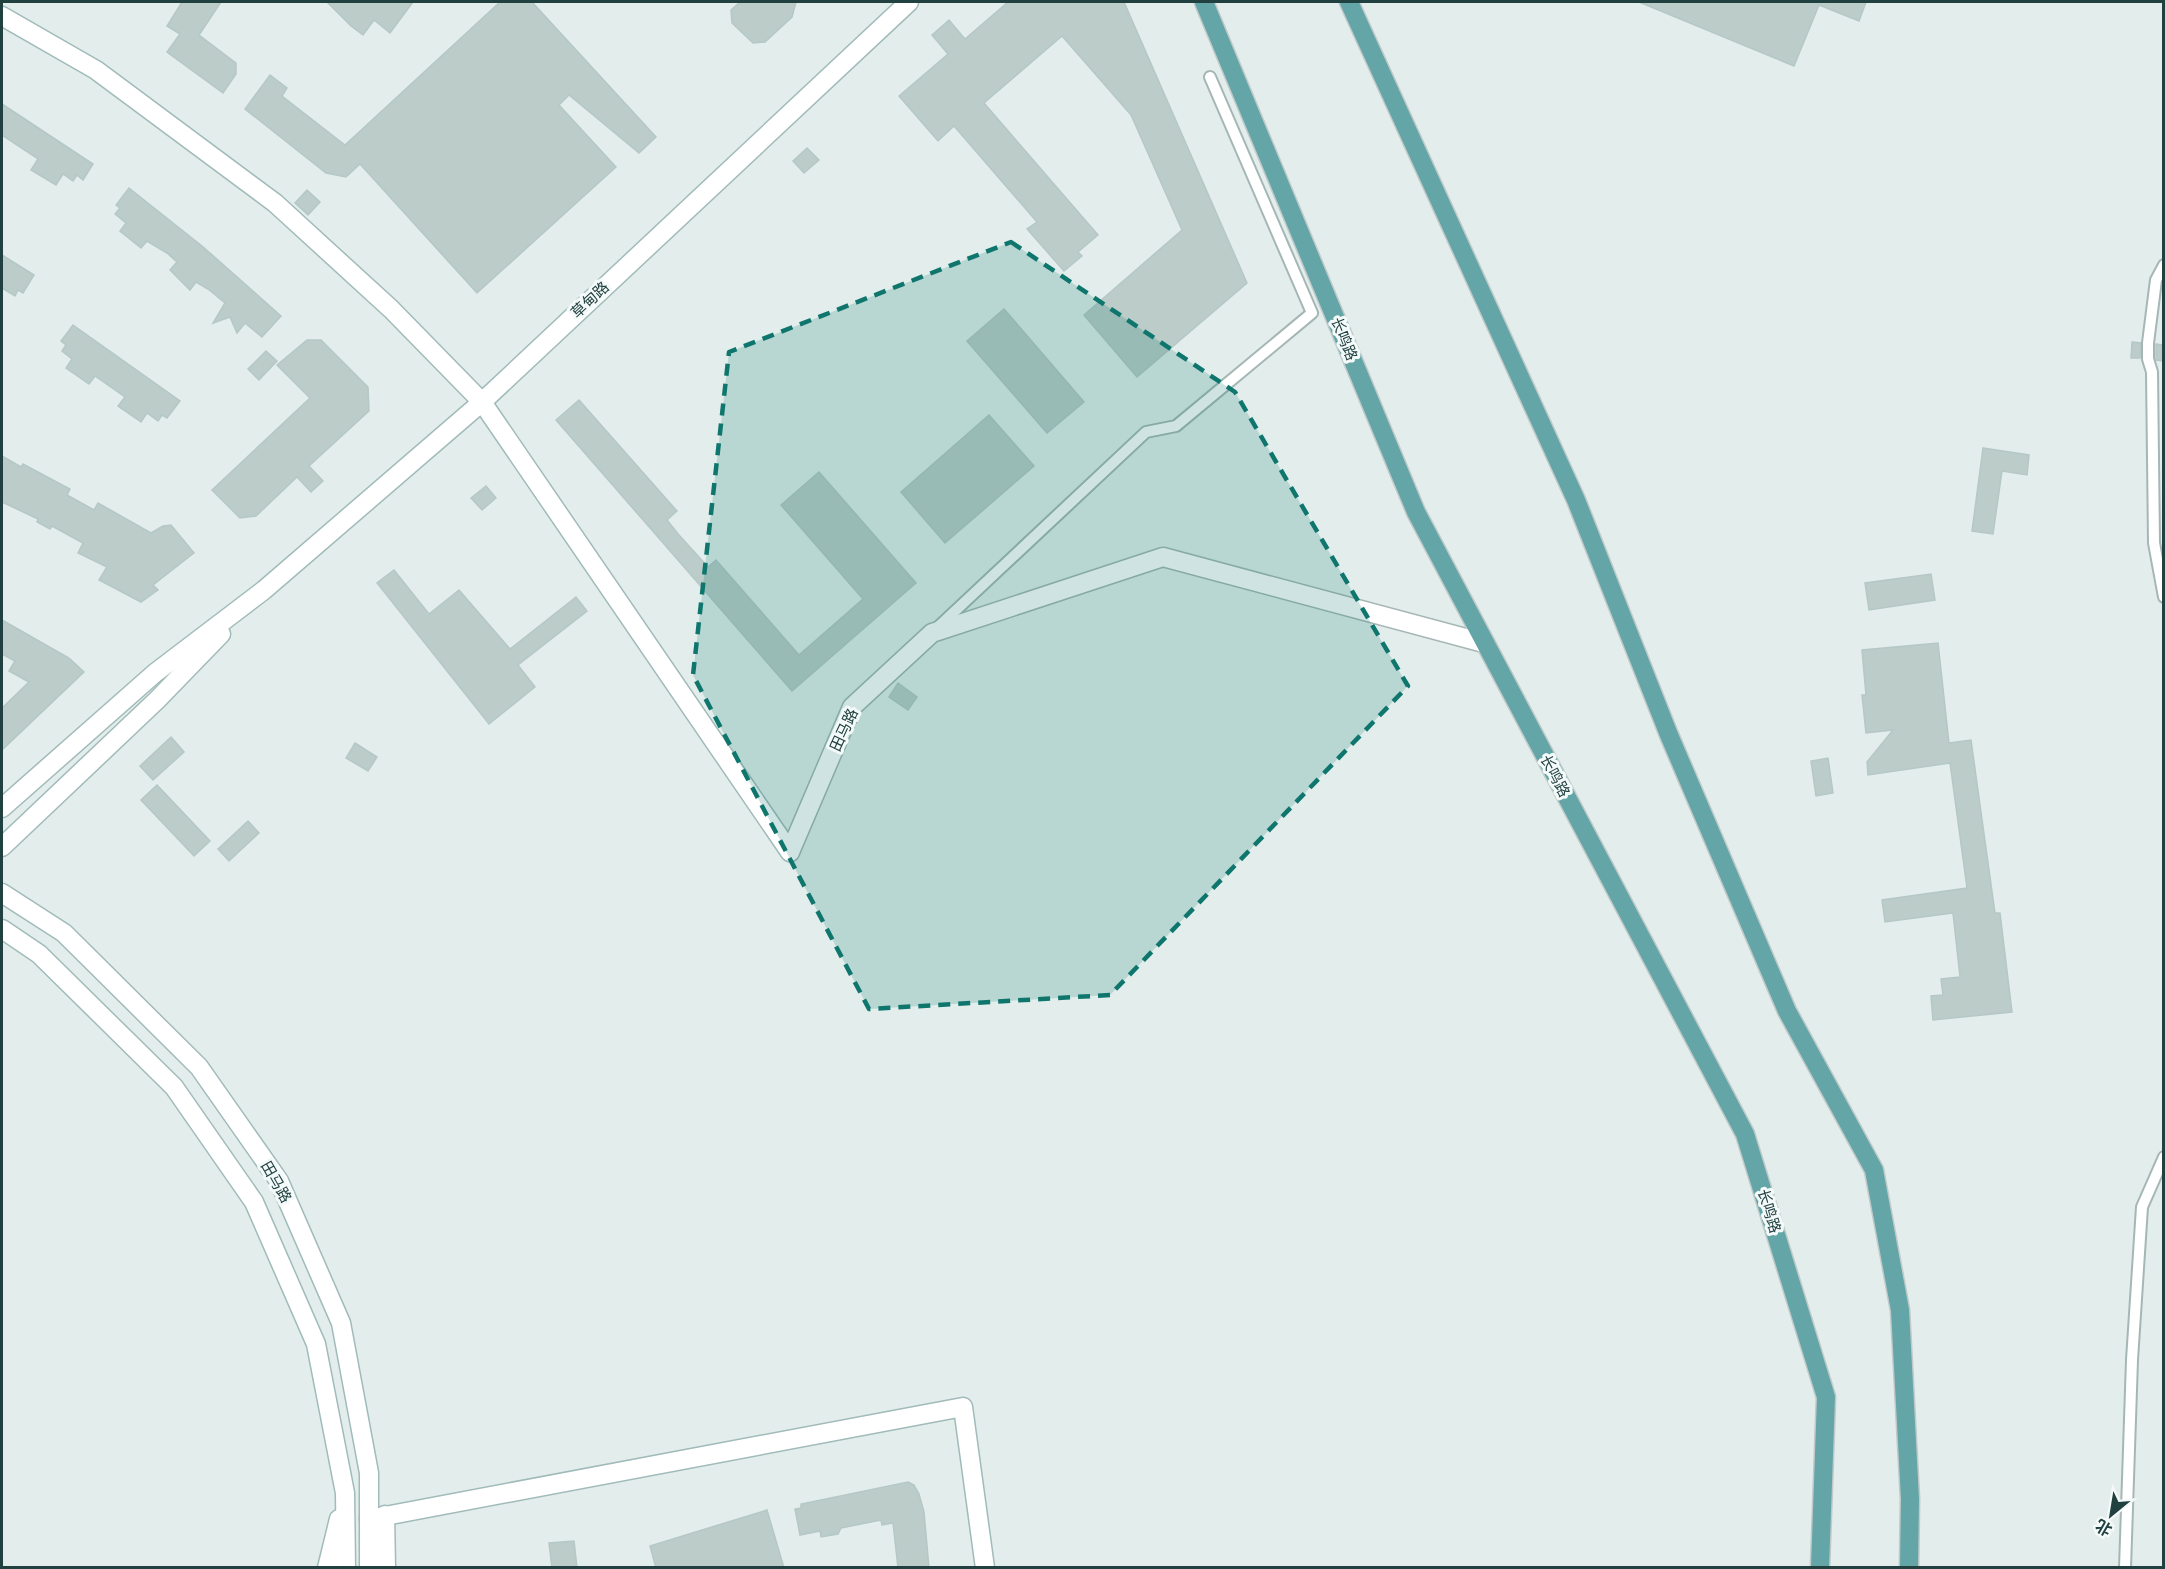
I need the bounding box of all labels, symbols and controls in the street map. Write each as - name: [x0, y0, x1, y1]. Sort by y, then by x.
- street label: 草甸路: [567, 278, 613, 322]
- street label: 长鸣路: [1327, 315, 1361, 363]
- street label: 田马路: [826, 706, 862, 754]
- street label: 长鸣路: [1536, 752, 1574, 800]
- street label: 田马路: [257, 1158, 295, 1206]
- street label: 长鸣路: [1754, 1187, 1784, 1235]
- north arrow: [2081, 1485, 2141, 1545]
- text: 北: [2092, 1515, 2115, 1540]

